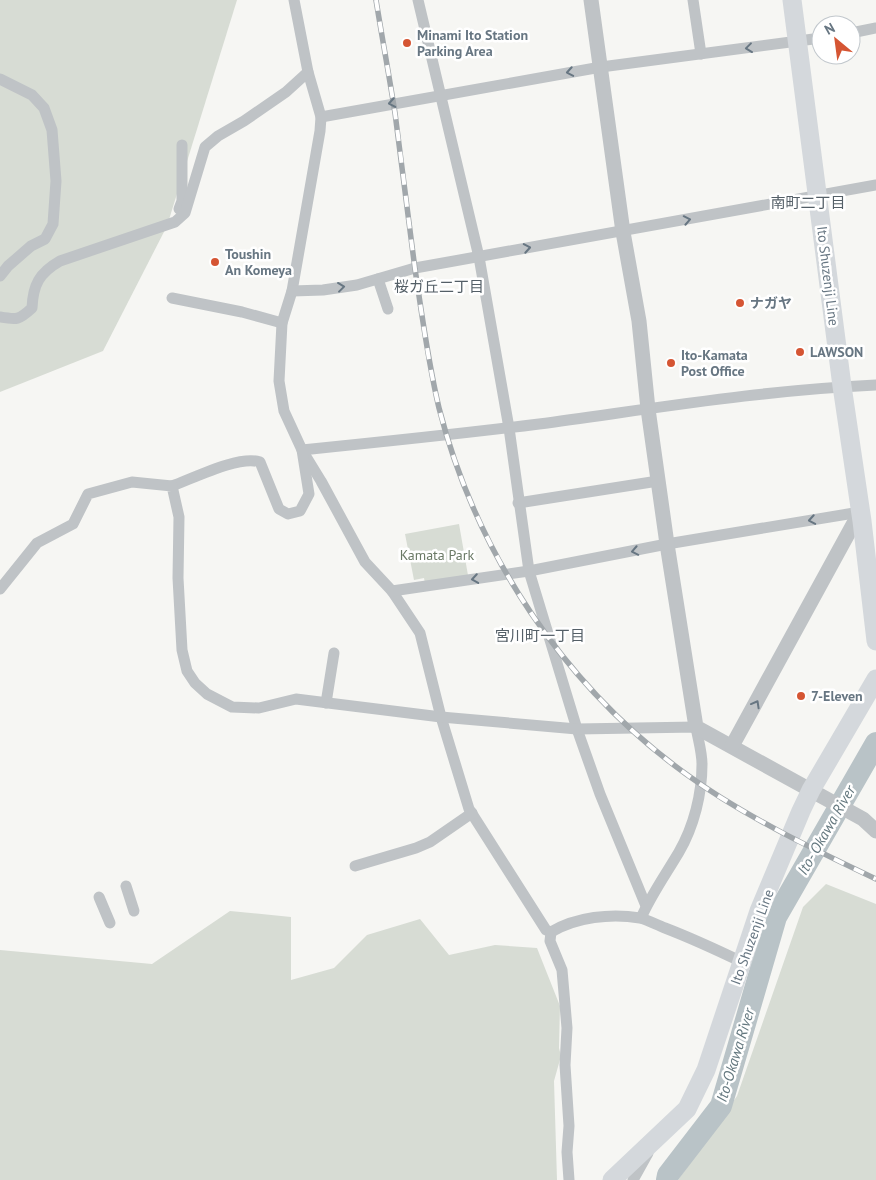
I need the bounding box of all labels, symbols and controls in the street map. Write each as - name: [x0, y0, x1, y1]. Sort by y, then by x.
- north arrow: [811, 15, 861, 65]
- text: N: [821, 19, 838, 39]
- place label: Minami Ito Station Parking Area: [417, 26, 528, 60]
- marker: Minami Ito Station Parking Area: [401, 37, 413, 49]
- one-way arrow: [745, 42, 753, 53]
- one-way arrow: [566, 66, 575, 76]
- one-way arrow: [387, 97, 396, 108]
- district label: 南町二丁目: [770, 193, 846, 212]
- one-way arrow: [683, 215, 692, 225]
- street label: Ito Shuzenji Line: [813, 225, 843, 327]
- one-way arrow: [523, 244, 532, 254]
- place label: Toushin An Komeya: [225, 245, 292, 279]
- marker: Toushin An Komeya: [209, 256, 221, 268]
- district label: 桜ガ丘二丁目: [394, 277, 484, 296]
- one-way arrow: [337, 283, 345, 293]
- place label: ナガヤ: [750, 294, 792, 312]
- marker: ナガヤ: [734, 297, 746, 309]
- place label: LAWSON: [810, 343, 863, 361]
- place label: Ito-Kamata Post Office: [681, 346, 748, 380]
- marker: LAWSON: [794, 346, 806, 358]
- marker: Ito-Kamata Post Office: [665, 357, 677, 369]
- one-way arrow: [808, 514, 817, 524]
- one-way arrow: [631, 545, 639, 555]
- park label: Kamata Park: [400, 546, 475, 564]
- one-way arrow: [471, 573, 479, 584]
- district label: 宮川町一丁目: [495, 626, 585, 645]
- place label: 7-Eleven: [811, 687, 863, 705]
- marker: 7-Eleven: [795, 690, 807, 702]
- one-way arrow: [749, 700, 759, 709]
- water label: Ito- Okawa River: [793, 781, 860, 878]
- street label: Ito Shuzenji Line: [726, 887, 778, 987]
- water label: Ito-Okawa River: [712, 1005, 759, 1104]

